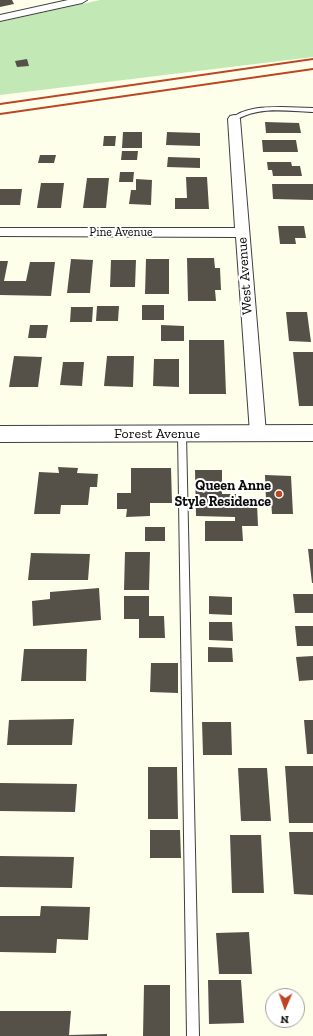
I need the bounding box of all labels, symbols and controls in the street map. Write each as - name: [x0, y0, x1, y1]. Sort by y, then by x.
- street label: Pine Avenue: [89, 226, 153, 240]
- street label: West Avenue: [234, 237, 256, 315]
- street label: Forest Avenue: [114, 426, 200, 442]
- place label: Queen Anne Style Residence: [175, 478, 271, 510]
- marker: Queen Anne Style Residence: [274, 489, 284, 499]
- north arrow: [265, 988, 305, 1028]
- text: N: [280, 1013, 289, 1026]

